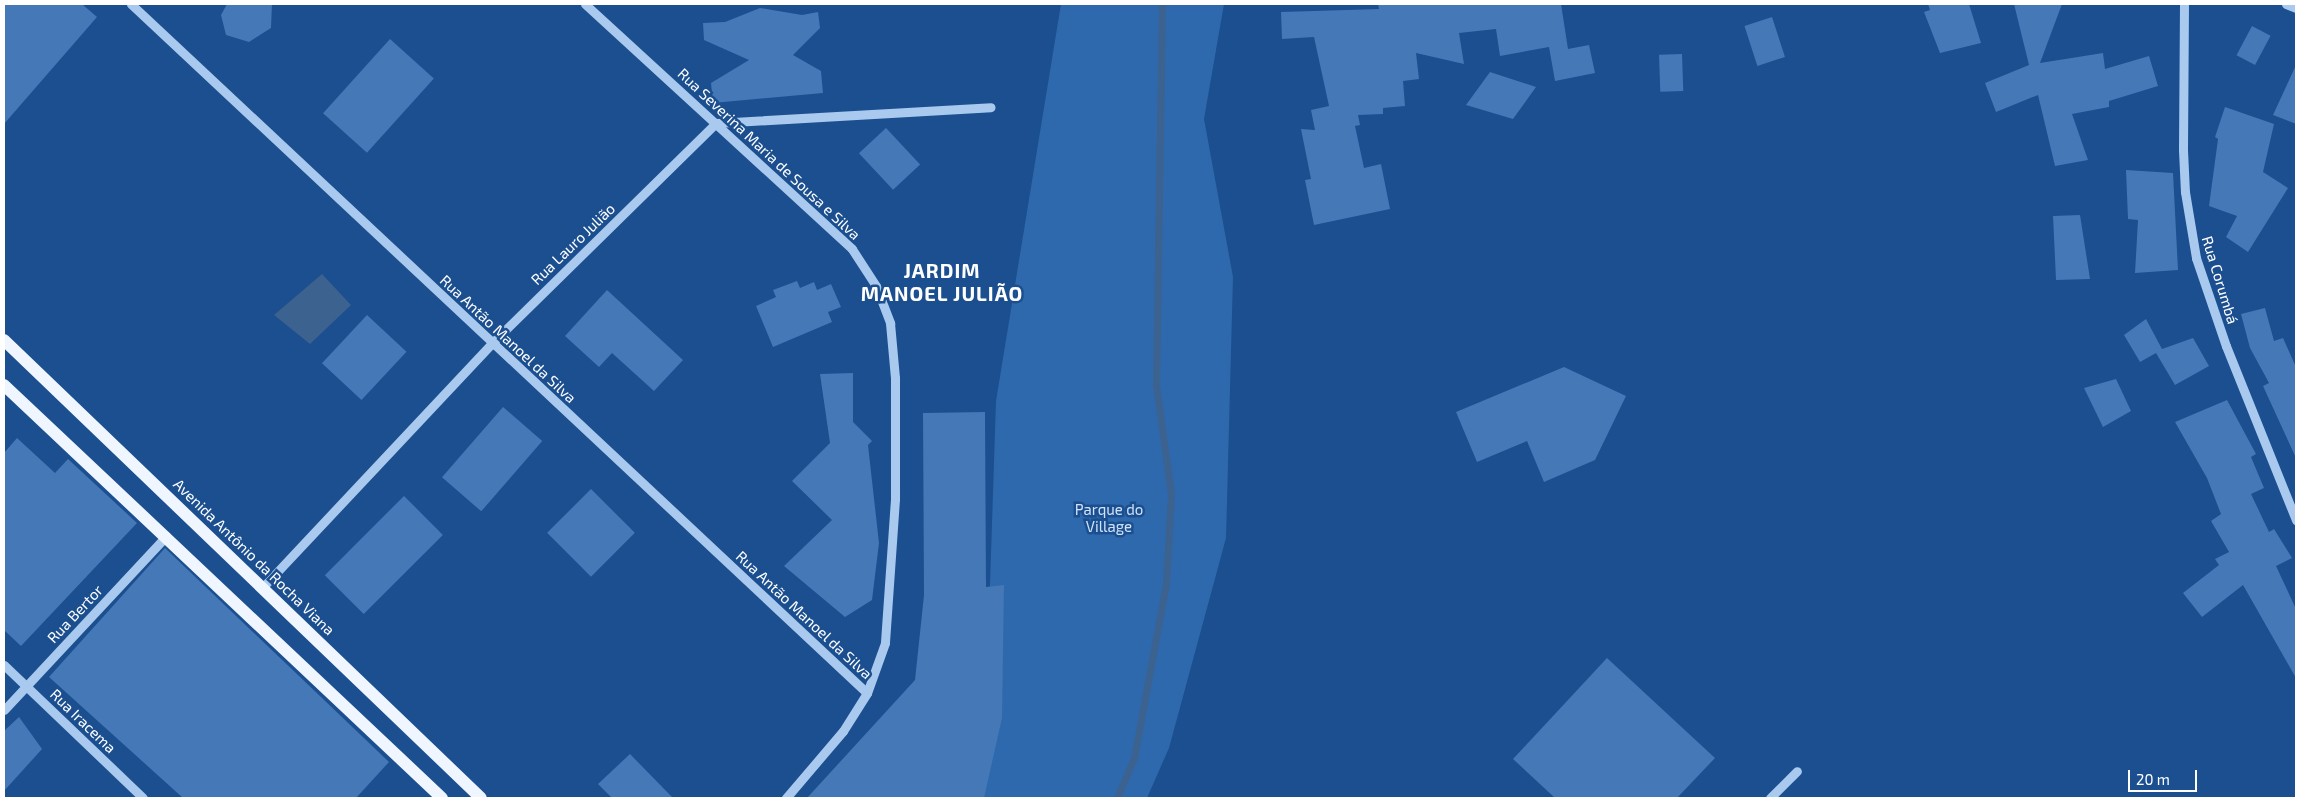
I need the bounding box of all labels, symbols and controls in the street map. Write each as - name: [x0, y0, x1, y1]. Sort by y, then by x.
- street label: Rua Severina Maria de Sousa e Silva: [674, 65, 864, 243]
- street label: Rua Lauro Julião: [527, 199, 619, 289]
- street label: Rua Corumbá: [2198, 234, 2242, 326]
- district label: JARDIM MANOEL JULIÃO: [859, 259, 1025, 306]
- street label: Rua Antão Manoel da Silva: [436, 271, 580, 407]
- street label: Avenida Antônio da Rocha Viana: [169, 475, 339, 639]
- park label: Parque do Village: [1075, 500, 1143, 535]
- street label: Rua Antão Manoel da Silva: [732, 547, 876, 683]
- street label: Rua Bertor: [44, 581, 106, 647]
- street label: Rua Iracema: [46, 685, 120, 757]
- scale bar: [2130, 760, 2199, 792]
- text: 20 m: [2136, 770, 2170, 788]

